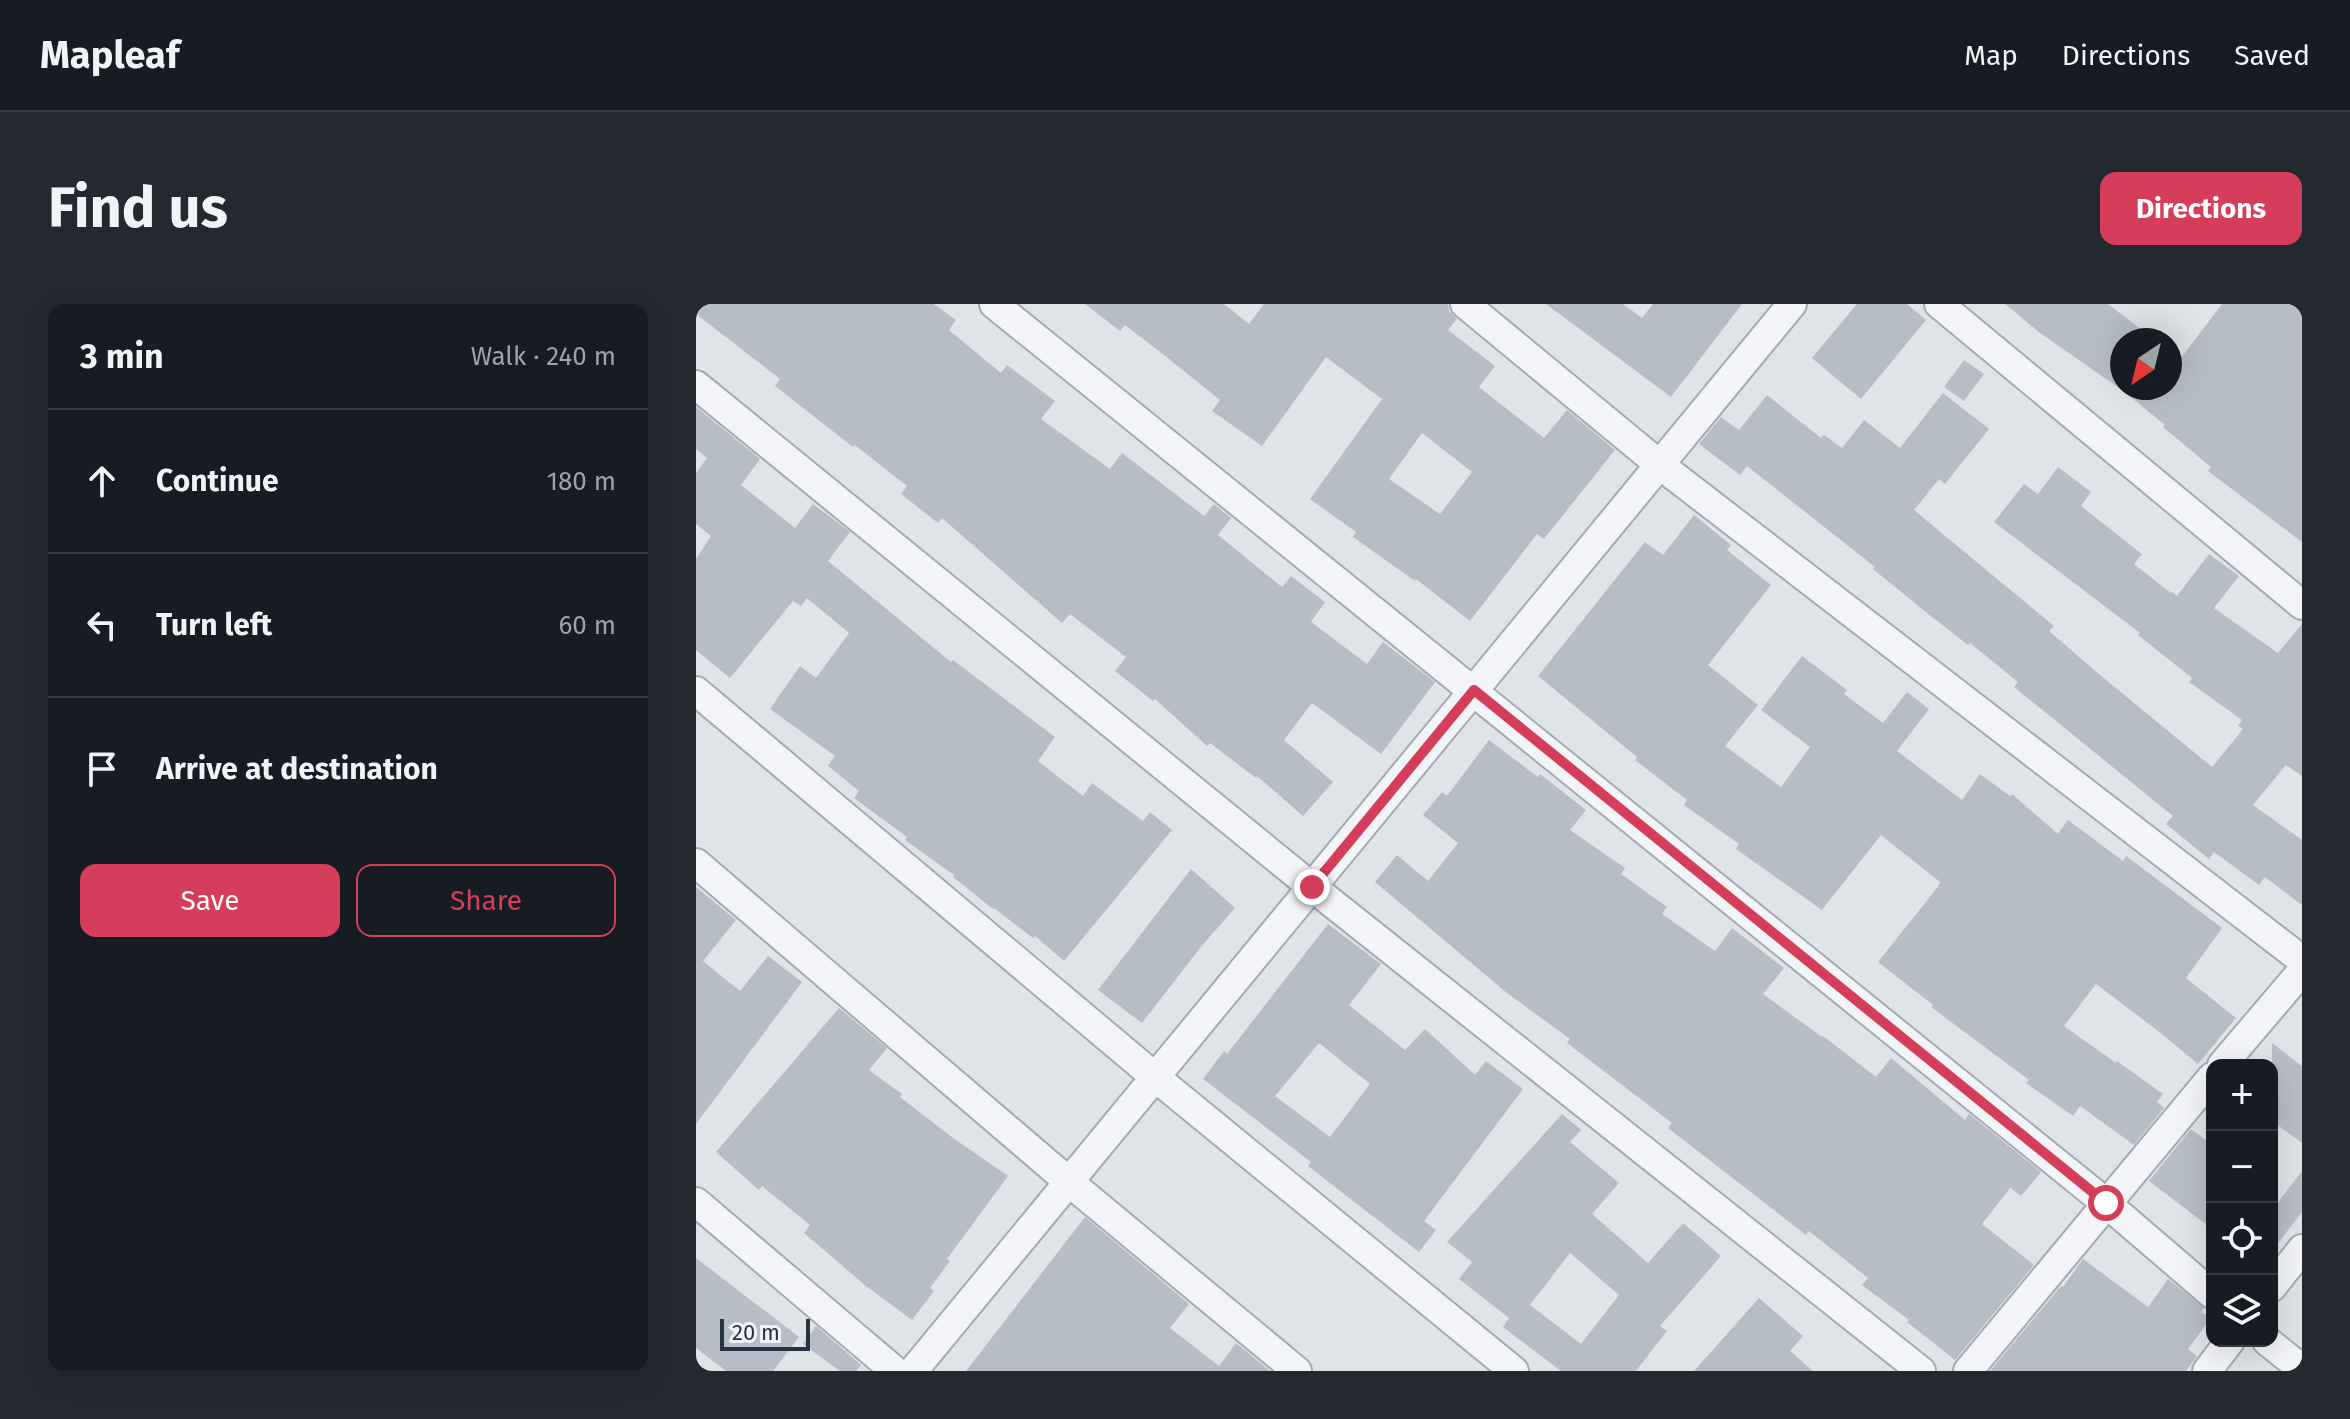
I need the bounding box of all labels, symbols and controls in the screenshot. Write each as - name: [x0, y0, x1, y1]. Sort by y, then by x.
- text: Mapleaf: [40, 32, 179, 78]
- text: Map: [1964, 39, 2018, 72]
- text: Directions: [2062, 39, 2190, 72]
- text: Saved: [2234, 39, 2310, 72]
- button: Directions: [2100, 172, 2302, 245]
- text: Find us: [48, 175, 228, 242]
- north arrow: [2110, 328, 2182, 400]
- text: 3 min: [80, 336, 164, 377]
- text: Walk · 240 m: [471, 341, 616, 372]
- icon: ahead: [80, 459, 124, 503]
- text: Continue: [156, 463, 279, 499]
- text: 180 m: [547, 466, 616, 497]
- icon: left: [80, 603, 124, 647]
- text: Turn left: [156, 607, 272, 643]
- text: 60 m: [558, 610, 616, 641]
- icon: arrive: [80, 747, 124, 791]
- text: Arrive at destination: [156, 751, 438, 787]
- button: Save: [80, 864, 340, 937]
- button: Share: [356, 864, 616, 937]
- route end: [1294, 869, 1330, 905]
- map controls: [2206, 1059, 2278, 1347]
- button: +: [2206, 1059, 2278, 1131]
- button: −: [2206, 1131, 2278, 1203]
- route start: [2088, 1185, 2124, 1221]
- button: locate: [2206, 1203, 2278, 1275]
- button: layers: [2206, 1275, 2278, 1347]
- scale bar: [720, 1315, 810, 1351]
- text: 20 m: [732, 1319, 780, 1346]

